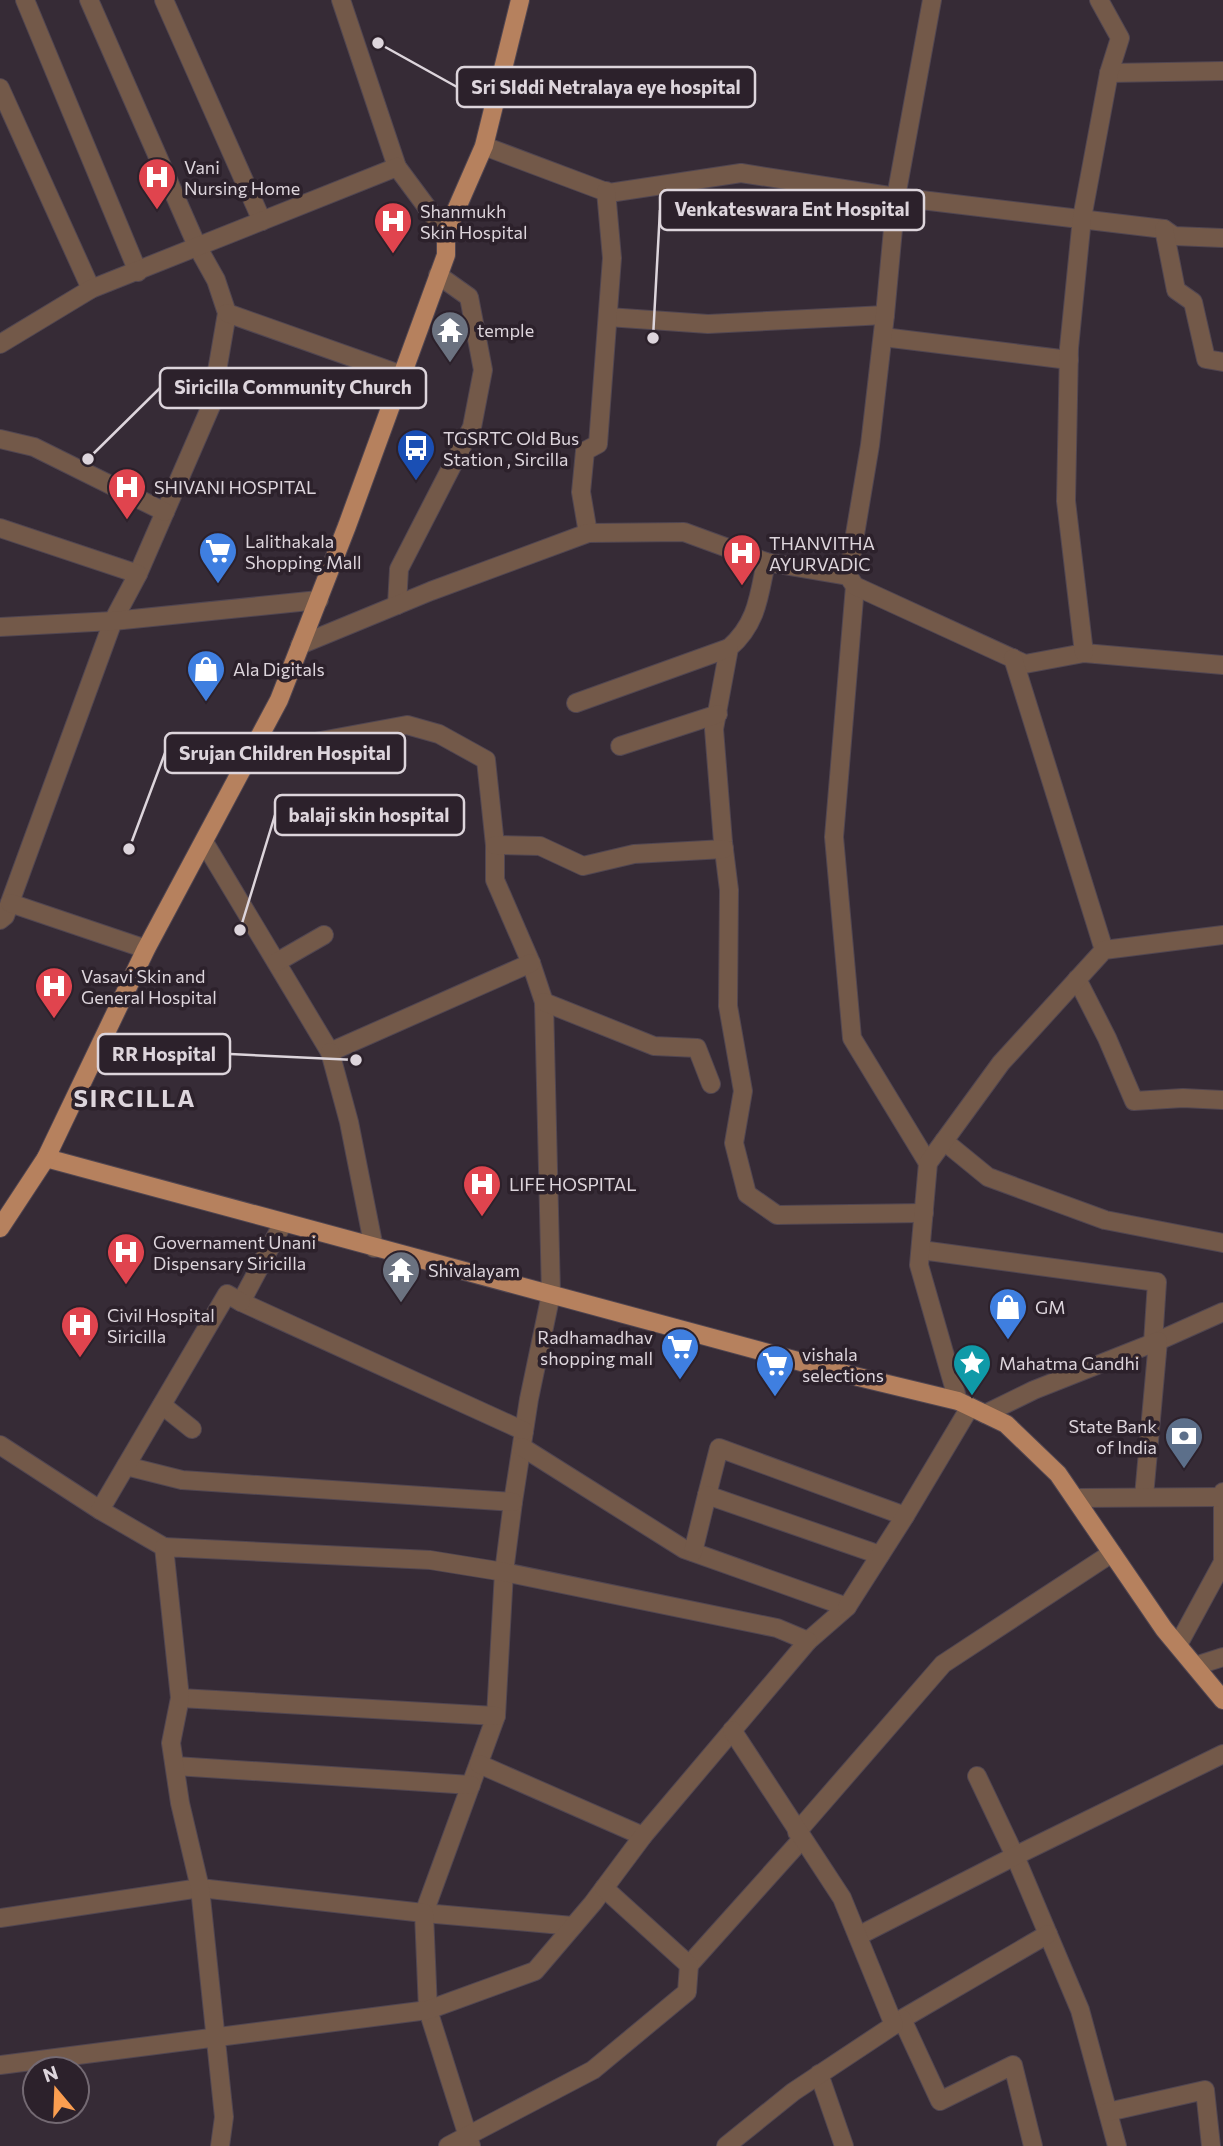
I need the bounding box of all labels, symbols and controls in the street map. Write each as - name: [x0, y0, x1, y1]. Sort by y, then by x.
- callout: Sri SIddi Netralaya eye hospital: [457, 67, 755, 107]
- text: Sri SIddi Netralaya eye hospital: [471, 75, 741, 98]
- hospital icon: Vani Nursing Home: [136, 156, 178, 211]
- place label: Vani Nursing Home: [184, 156, 300, 199]
- callout: Venkateswara Ent Hospital: [660, 190, 924, 230]
- text: Venkateswara Ent Hospital: [674, 197, 910, 220]
- hospital icon: Shanmukh Skin Hospital: [372, 200, 414, 255]
- place label: Shanmukh Skin Hospital: [420, 200, 528, 243]
- temple icon: temple: [429, 309, 471, 364]
- place label: temple: [477, 319, 534, 341]
- callout: Siricilla Community Church: [160, 368, 426, 408]
- text: Siricilla Community Church: [174, 375, 412, 398]
- bus stop icon: TGSRTC Old Bus Station , Sircilla: [395, 427, 437, 482]
- place label: TGSRTC Old Bus Station , Sircilla: [443, 427, 579, 470]
- hospital icon: SHIVANI HOSPITAL: [106, 466, 148, 521]
- place label: SHIVANI HOSPITAL: [154, 476, 316, 498]
- supermarket icon: Lalithakala Shopping Mall: [197, 530, 239, 585]
- place label: Lalithakala Shopping Mall: [245, 530, 362, 573]
- hospital icon: THANVITHA AYURVADIC: [721, 532, 763, 587]
- place label: THANVITHA AYURVADIC: [769, 532, 875, 575]
- shop icon: Ala Digitals: [185, 648, 227, 703]
- place label: Ala Digitals: [233, 658, 325, 680]
- callout: Srujan Children Hospital: [165, 733, 405, 773]
- text: Srujan Children Hospital: [179, 741, 391, 764]
- callout: balaji skin hospital: [275, 795, 464, 835]
- text: balaji skin hospital: [288, 803, 450, 826]
- hospital icon: Vasavi Skin and General Hospital: [33, 965, 75, 1020]
- place label: Vasavi Skin and General Hospital: [81, 965, 217, 1008]
- callout: RR Hospital: [98, 1034, 230, 1074]
- text: RR Hospital: [112, 1042, 216, 1065]
- district label: SIRCILLA: [73, 1083, 197, 1112]
- hospital icon: LIFE HOSPITAL: [461, 1163, 503, 1218]
- place label: LIFE HOSPITAL: [509, 1173, 637, 1195]
- hospital icon: Governament Unani Dispensary Siricilla: [105, 1231, 147, 1286]
- place label: Governament Unani Dispensary Siricilla: [153, 1231, 316, 1274]
- temple icon: Shivalayam: [380, 1249, 422, 1304]
- place label: Shivalayam: [428, 1259, 520, 1281]
- shop icon: GM: [987, 1286, 1029, 1341]
- place label: GM: [1035, 1296, 1065, 1318]
- hospital icon: Civil Hospital Siricilla: [59, 1304, 101, 1359]
- place label: Civil Hospital Siricilla: [107, 1304, 215, 1347]
- place label: Radhamadhav shopping mall: [537, 1326, 653, 1369]
- supermarket icon: Radhamadhav shopping mall: [659, 1326, 701, 1381]
- place icon: Mahatma Gandhi: [951, 1342, 993, 1397]
- supermarket icon: vishala selections: [754, 1343, 796, 1398]
- place label: vishala selections: [802, 1343, 884, 1386]
- place label: Mahatma Gandhi: [999, 1352, 1139, 1374]
- place label: State Bank of India: [1069, 1415, 1157, 1458]
- bank icon: State Bank of India: [1163, 1415, 1205, 1470]
- north arrow: [21, 2055, 91, 2125]
- text: N: [40, 2060, 61, 2087]

